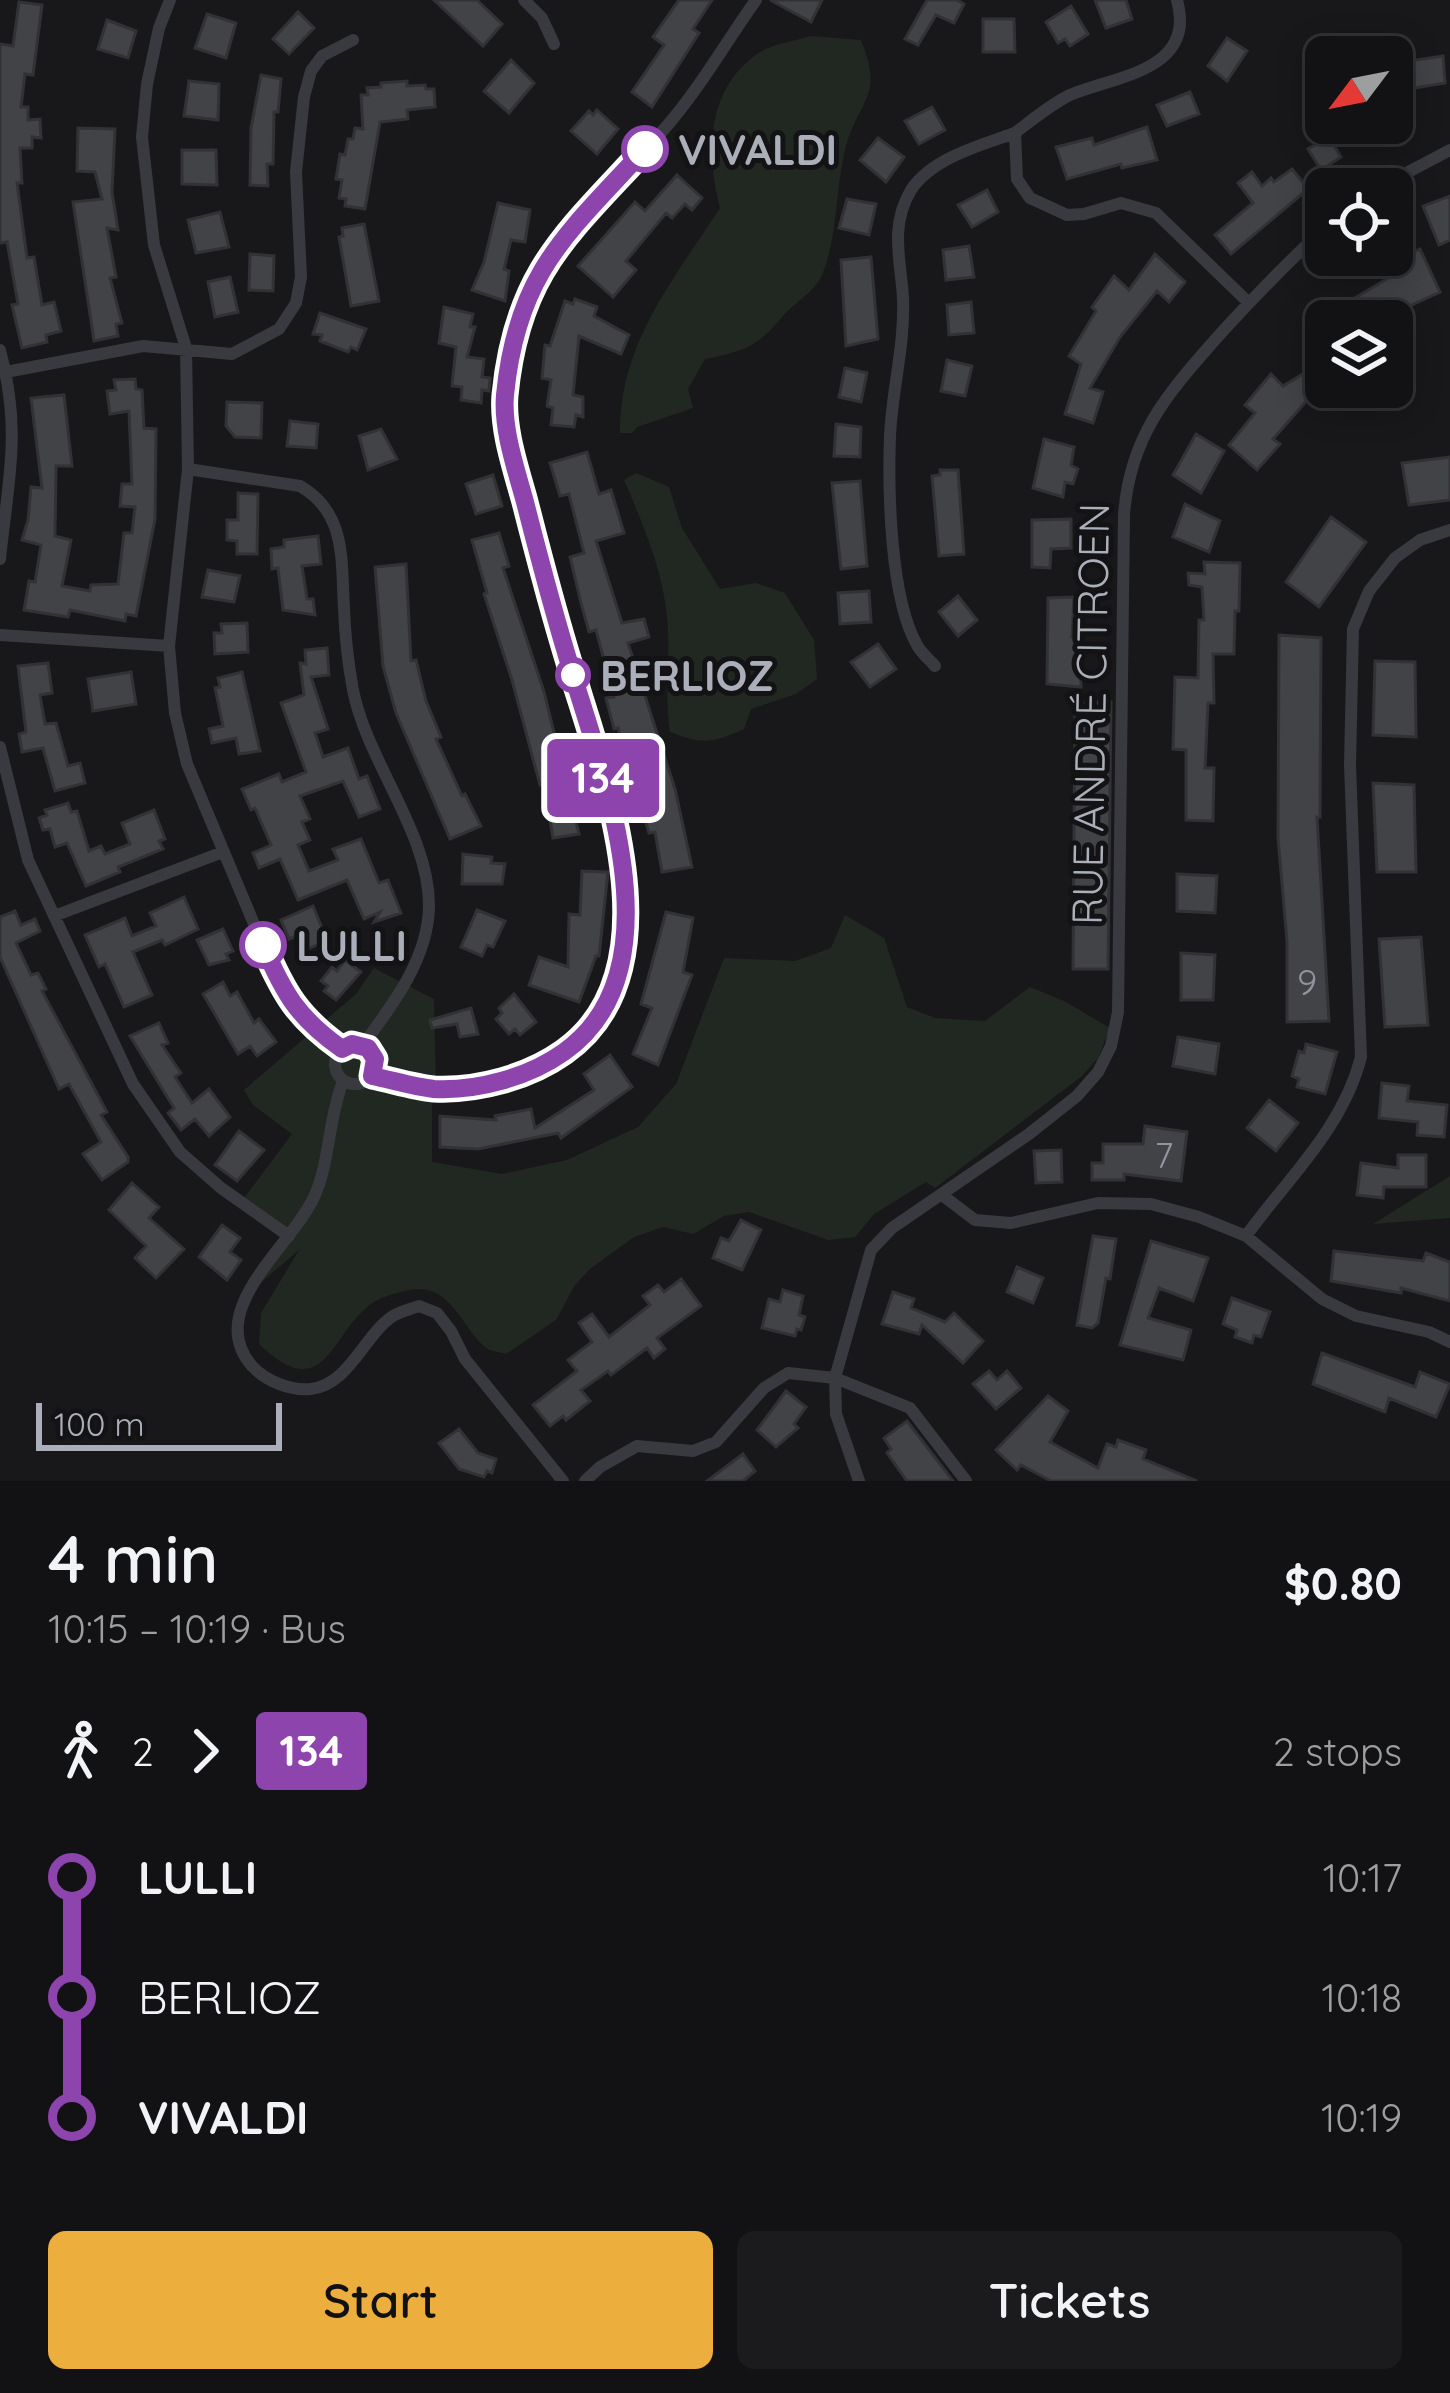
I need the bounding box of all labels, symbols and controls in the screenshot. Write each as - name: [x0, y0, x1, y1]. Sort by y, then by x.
- north arrow: [1305, 36, 1413, 144]
- map controls: [1305, 36, 1413, 408]
- place label: VIVALDI: [678, 123, 837, 176]
- marker: VIVALDI: [623, 127, 667, 171]
- button: locate: [1305, 168, 1413, 276]
- button: layers: [1305, 300, 1413, 408]
- street label: RUE ANDRÉ CITROEN: [1060, 502, 1120, 926]
- place label: BERLIOZ: [600, 649, 774, 702]
- marker: BERLIOZ: [557, 659, 589, 691]
- line badge: 134: [534, 739, 672, 817]
- text: 134: [571, 751, 635, 804]
- place label: LULLI: [296, 919, 407, 972]
- marker: LULLI: [241, 923, 285, 967]
- house number: 9: [1297, 959, 1317, 1004]
- house number: 7: [1155, 1132, 1173, 1177]
- scale bar: [36, 1397, 282, 1450]
- text: 100 m: [54, 1403, 145, 1444]
- text: 4 min: [48, 1517, 219, 1600]
- text: $0.80: [1284, 1555, 1402, 1611]
- text: 10:15 – 10:19 · Bus: [48, 1604, 346, 1653]
- icon: walk: [48, 1718, 114, 1784]
- icon: forward: [172, 1718, 238, 1784]
- text: 134: [280, 1724, 343, 1777]
- text: 2: [132, 1727, 154, 1776]
- text: 2 stops: [1273, 1727, 1402, 1776]
- text: LULLI: [138, 1849, 257, 1905]
- text: 10:17: [1323, 1853, 1402, 1902]
- text: BERLIOZ: [138, 1969, 321, 2025]
- text: 10:18: [1322, 1973, 1402, 2022]
- text: VIVALDI: [138, 2089, 308, 2145]
- text: 10:19: [1321, 2093, 1402, 2142]
- button: Start: [48, 2231, 713, 2369]
- button: Tickets: [737, 2231, 1402, 2369]

